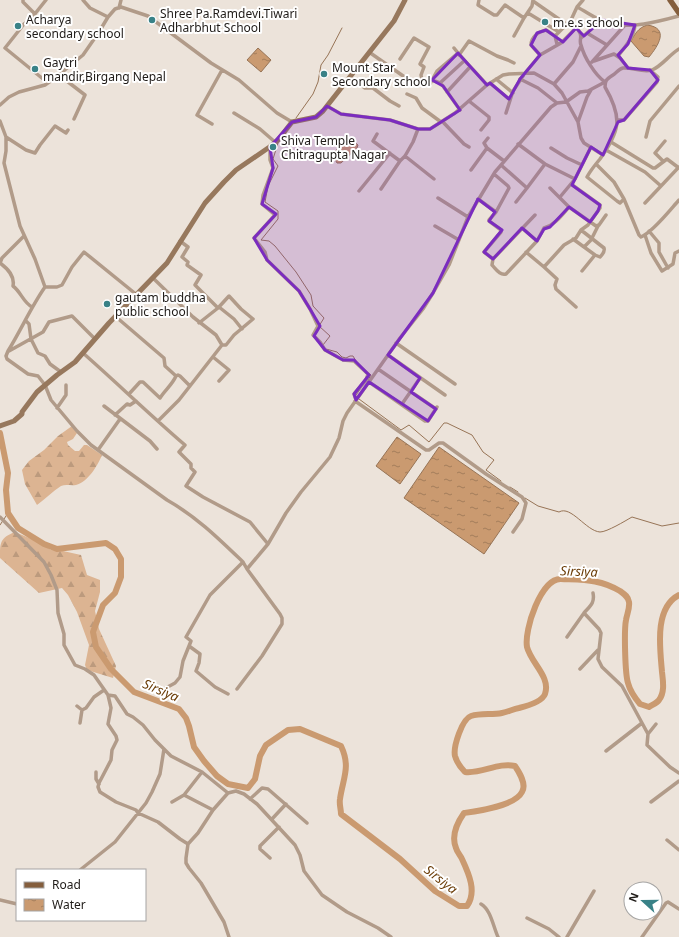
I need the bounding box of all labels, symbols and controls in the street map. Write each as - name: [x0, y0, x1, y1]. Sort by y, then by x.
- place label: Shree Pa.Ramdevi.Tiwari Adharbhut School: [160, 5, 297, 36]
- place label: Acharya secondary school: [26, 11, 124, 42]
- place label: m.e.s school: [553, 14, 623, 31]
- marker: Shree Pa.Ramdevi.Tiwari Adharbhut School: [147, 15, 157, 25]
- marker: m.e.s school: [540, 17, 550, 27]
- marker: Acharya secondary school: [13, 21, 23, 31]
- place label: Gaytri mandir,Birgang Nepal: [43, 54, 166, 85]
- place label: Mount Star Secondary school: [332, 59, 431, 90]
- marker: Gaytri mandir,Birgang Nepal: [30, 64, 40, 74]
- marker: Mount Star Secondary school: [319, 69, 329, 79]
- place label: Shiva Temple Chitragupta Nagar: [281, 132, 386, 163]
- marker: Shiva Temple Chitragupta Nagar: [268, 142, 278, 152]
- place label: gautam buddha public school: [115, 289, 206, 320]
- marker: gautam buddha public school: [102, 299, 112, 309]
- water label: Sirsiya: [560, 561, 599, 581]
- water label: Sirsiya: [140, 674, 182, 706]
- water label: Sirsiya: [421, 860, 462, 898]
- legend: [16, 869, 146, 921]
- text: Road: [52, 876, 81, 893]
- north arrow: [623, 881, 663, 921]
- text: N: [625, 890, 642, 904]
- text: Water: [52, 896, 86, 913]

